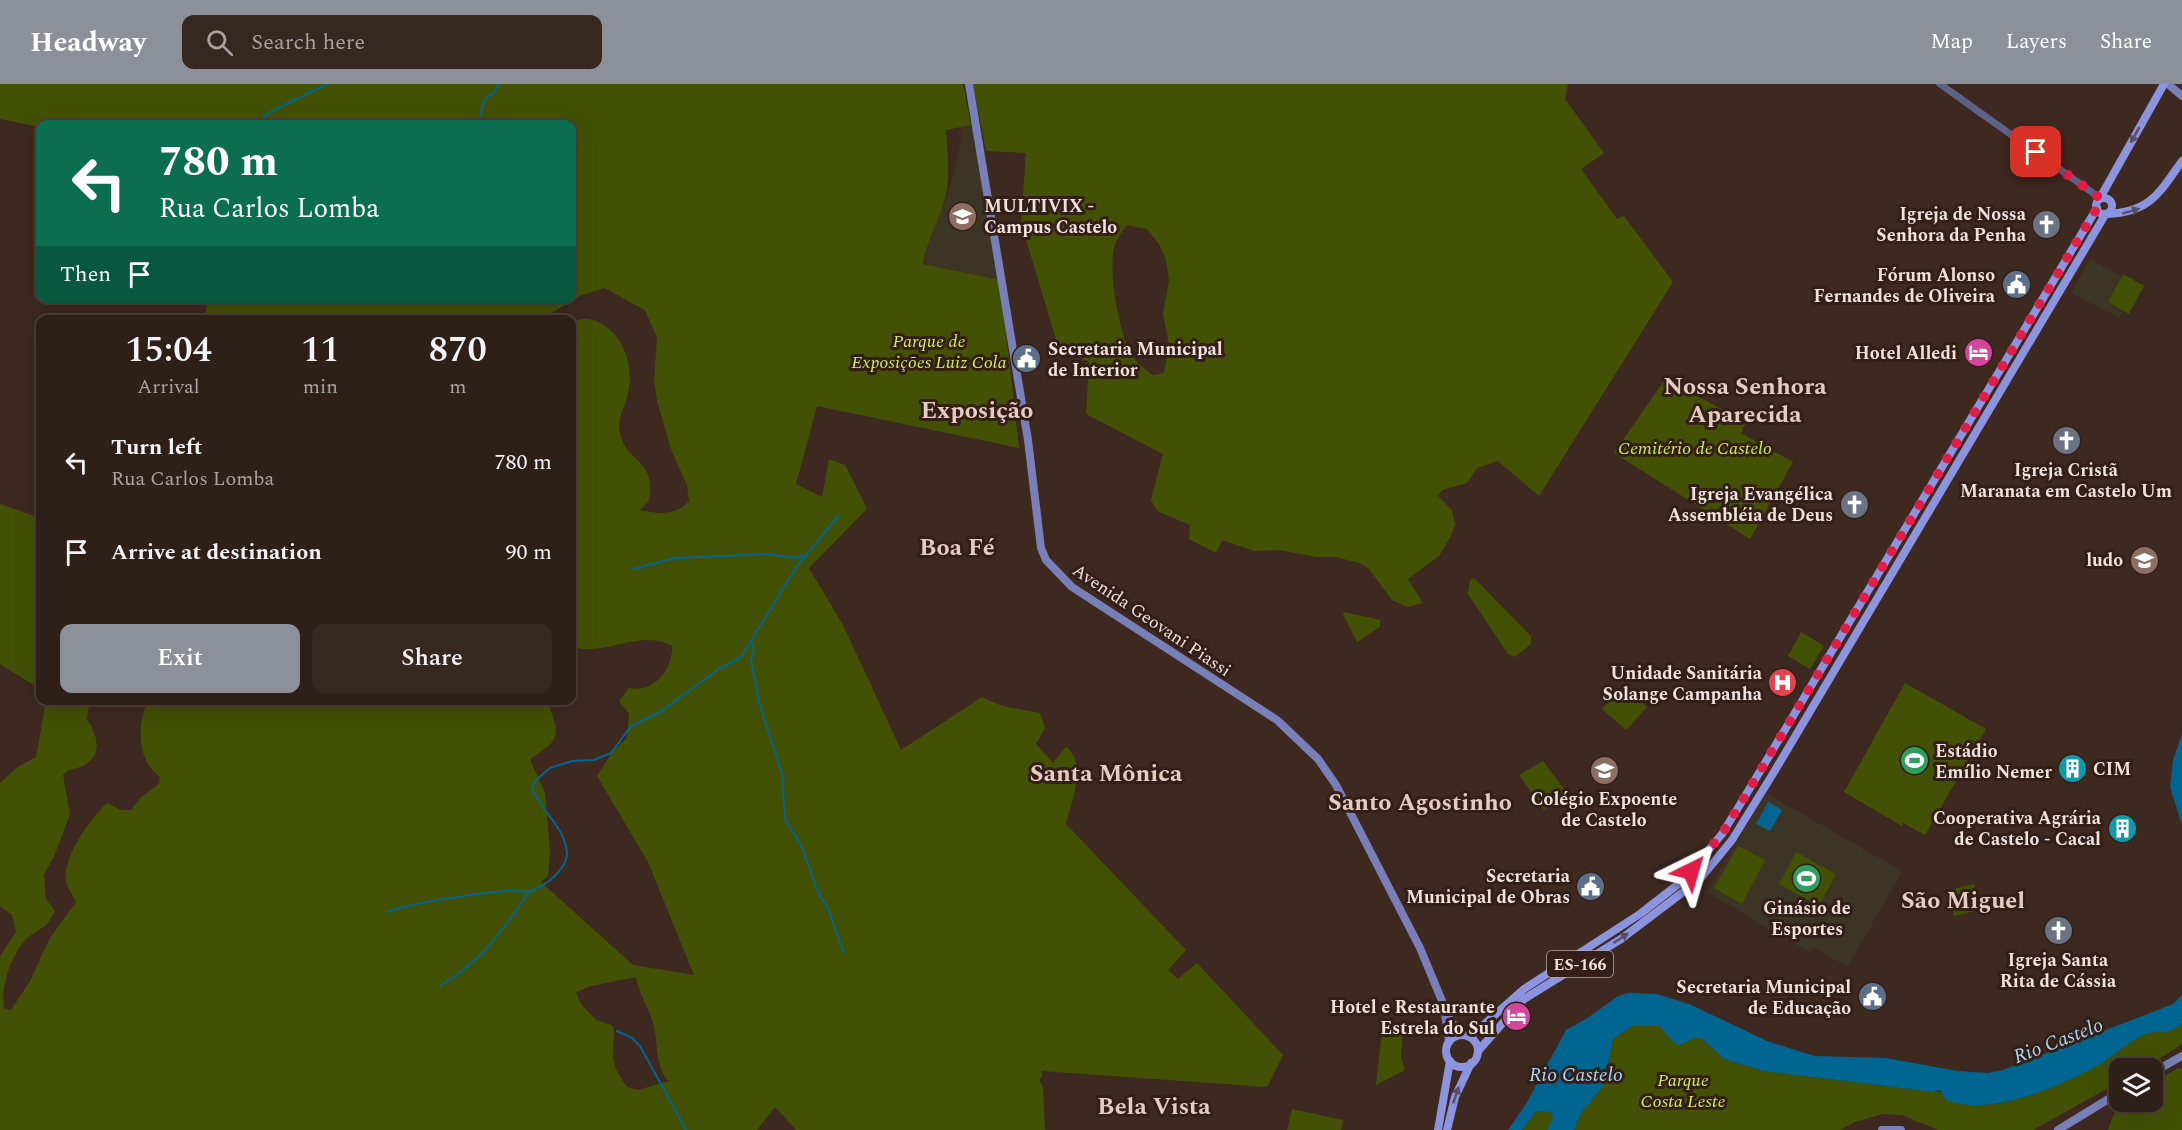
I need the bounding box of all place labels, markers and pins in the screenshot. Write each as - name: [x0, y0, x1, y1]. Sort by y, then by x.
- pin: [2010, 126, 2061, 177]
- place label: MULTIVIX - Campus Castelo: [984, 193, 1117, 241]
- school or university icon: MULTIVIX - Campus Castelo: [947, 200, 979, 232]
- place label: Igreja de Nossa Senhora da Penha: [1876, 201, 2027, 249]
- church icon: Igreja de Nossa Senhora da Penha: [2031, 208, 2063, 240]
- place label: Fórum Alonso Fernandes de Oliveira: [1814, 262, 1996, 310]
- public building icon: Fórum Alonso Fernandes de Oliveira: [2000, 269, 2032, 301]
- place label: Secretaria Municipal de Interior: [1048, 336, 1223, 384]
- hotel icon: Hotel Alledi: [1962, 337, 1994, 369]
- place label: Hotel Alledi: [1855, 340, 1957, 367]
- public building icon: Secretaria Municipal de Interior: [1011, 343, 1043, 375]
- church icon: Igreja Cristã Maranata em Castelo Um: [2050, 425, 2082, 457]
- place label: Igreja Cristã Maranata em Castelo Um: [1960, 457, 2172, 505]
- place label: Igreja Evangélica Assembléia de Deus: [1668, 481, 1834, 529]
- church icon: Igreja Evangélica Assembléia de Deus: [1838, 488, 1870, 520]
- school or university icon: ludo: [2128, 544, 2160, 576]
- place label: ludo: [2086, 547, 2123, 574]
- place label: Unidade Sanitária Solange Campanha: [1603, 660, 1763, 708]
- hospital icon: Unidade Sanitária Solange Campanha: [1767, 667, 1799, 699]
- place label: Estádio Emílio Nemer: [1935, 738, 2052, 786]
- sports icon: Estádio Emílio Nemer: [1898, 745, 1930, 777]
- building icon: CIM: [2056, 753, 2088, 785]
- school or university icon: Colégio Expoente de Castelo: [1588, 754, 1620, 786]
- place label: CIM: [2093, 756, 2131, 783]
- place label: Colégio Expoente de Castelo: [1531, 786, 1677, 834]
- place label: Cooperativa Agrária de Castelo - Cacal: [1933, 805, 2102, 853]
- building icon: Cooperativa Agrária de Castelo - Cacal: [2106, 812, 2138, 844]
- place label: Secretaria Municipal de Obras: [1406, 863, 1571, 911]
- sports icon: Ginásio de Esportes: [1791, 863, 1823, 895]
- public building icon: Secretaria Municipal de Obras: [1575, 870, 1607, 902]
- place label: Ginásio de Esportes: [1763, 895, 1851, 943]
- church icon: Igreja Santa Rita de Cássia: [2042, 915, 2074, 947]
- place label: Igreja Santa Rita de Cássia: [2000, 947, 2117, 995]
- place label: Secretaria Municipal de Educação: [1676, 974, 1851, 1022]
- public building icon: Secretaria Municipal de Educação: [1856, 981, 1888, 1013]
- place label: Hotel e Restaurante Estrela do Sul: [1330, 994, 1495, 1042]
- hotel icon: Hotel e Restaurante Estrela do Sul: [1500, 1001, 1532, 1033]

